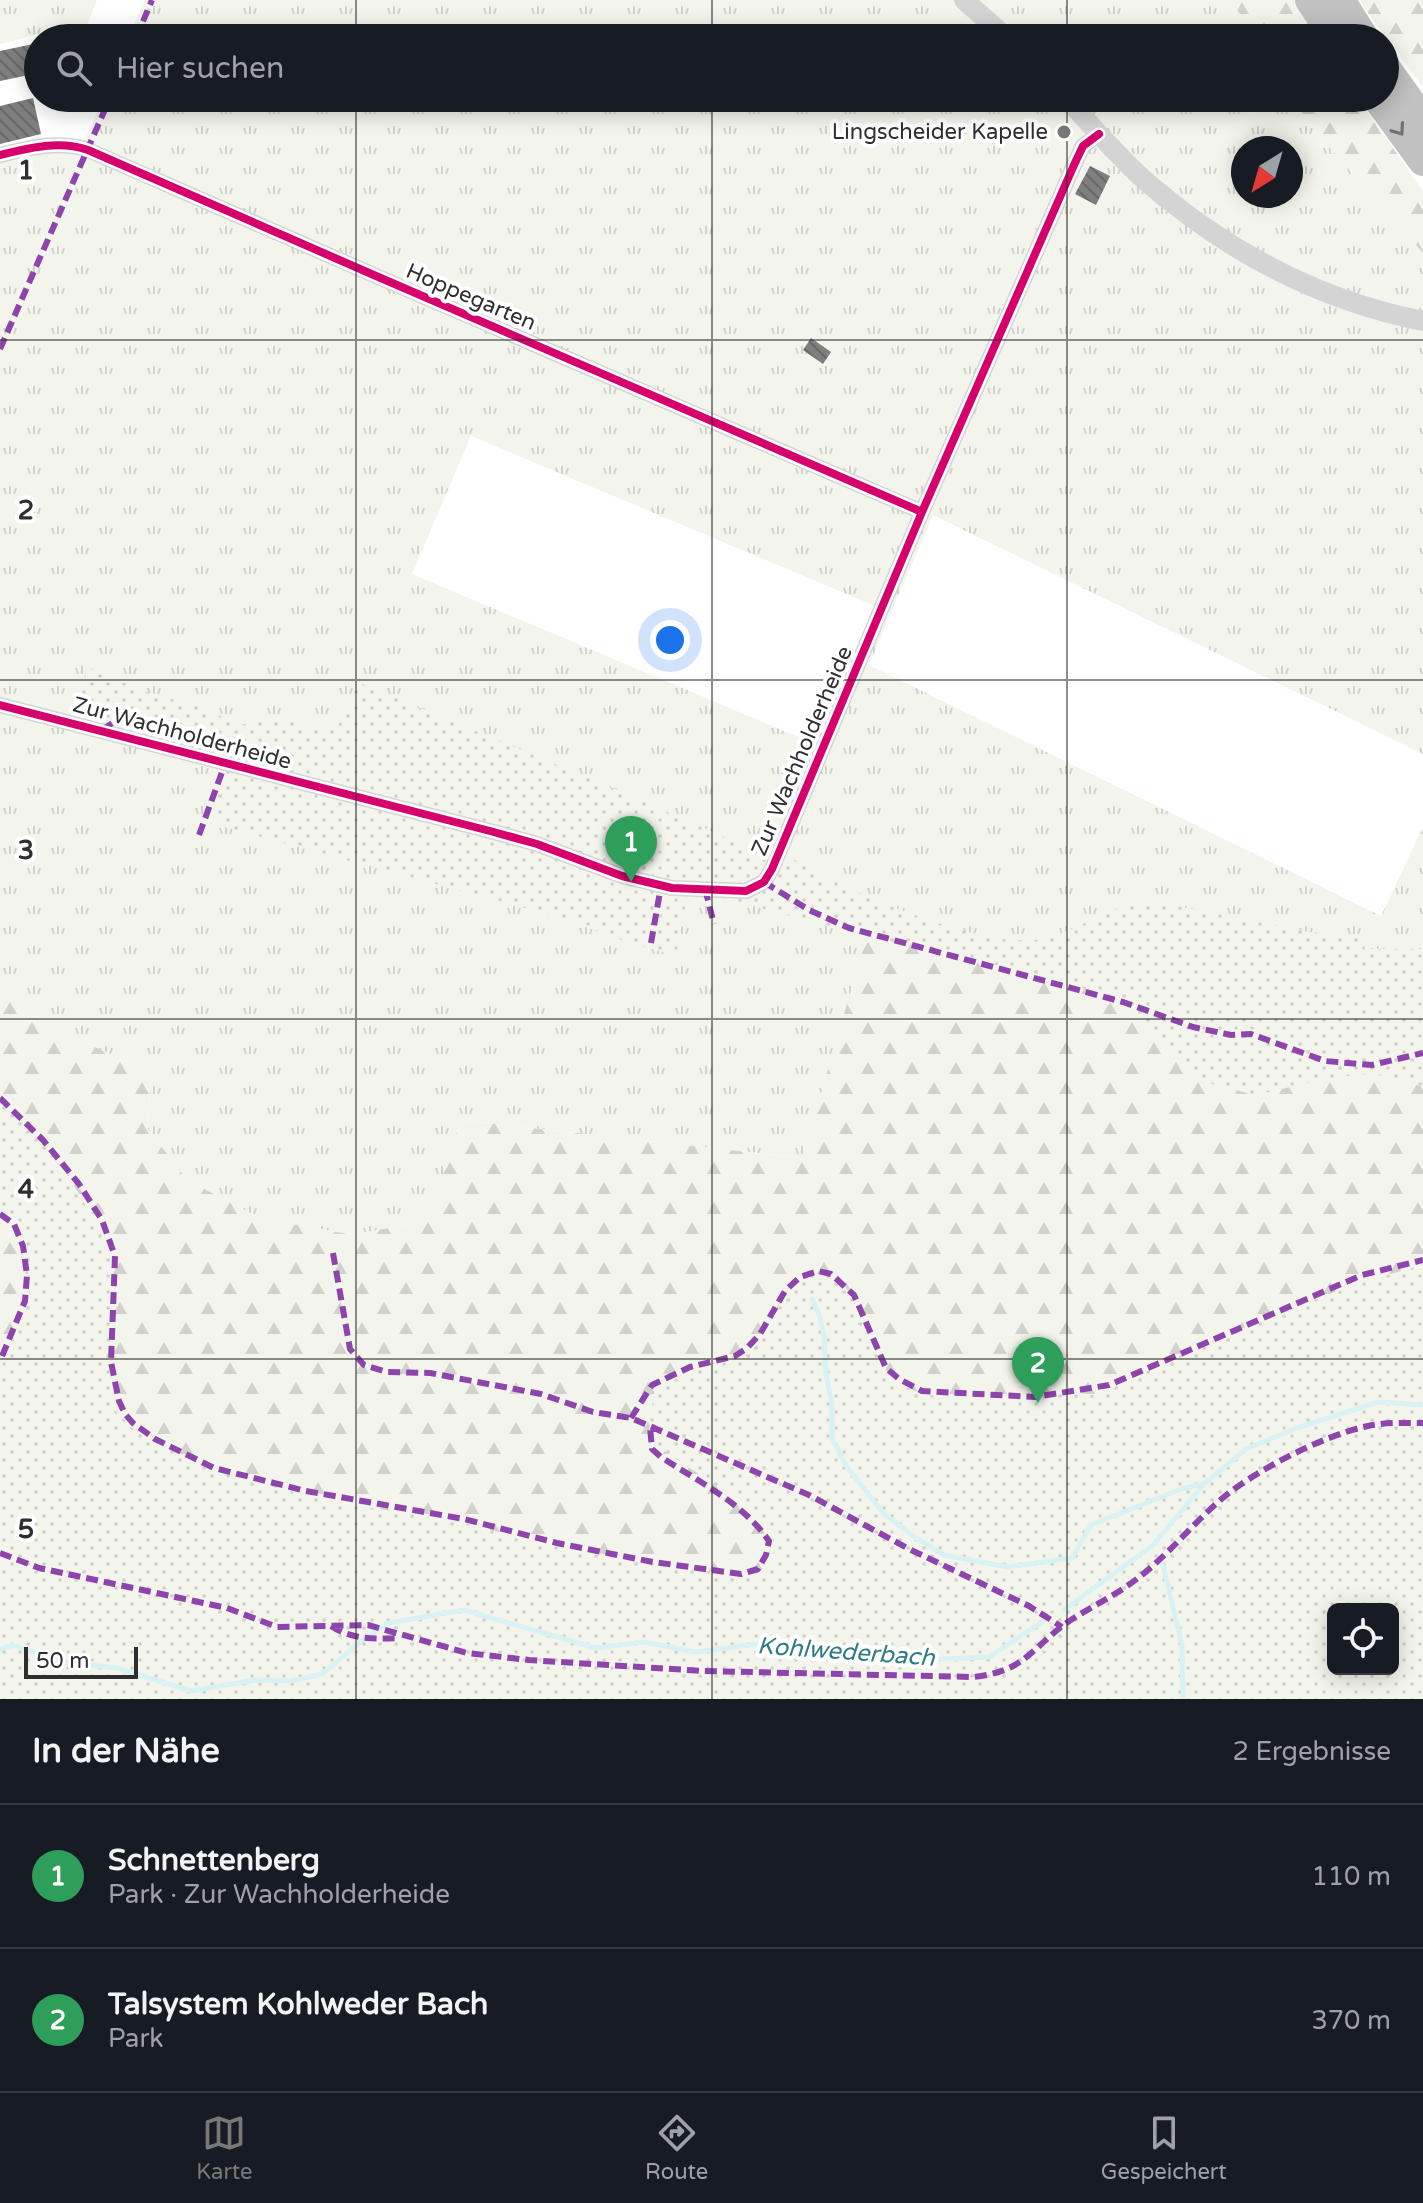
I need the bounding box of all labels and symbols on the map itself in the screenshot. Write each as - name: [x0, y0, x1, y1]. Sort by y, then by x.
- place label: Lingscheider Kapelle: [832, 119, 1048, 145]
- one-way arrow: [1389, 121, 1404, 136]
- marker: Lingscheider Kapelle: [1055, 123, 1073, 141]
- north arrow: [1231, 136, 1303, 208]
- text: 1: [18, 155, 34, 186]
- street label: Hoppegarten: [402, 258, 540, 336]
- text: 2: [18, 495, 34, 526]
- your location: [650, 620, 690, 660]
- street label: Zur Wachholderheide: [746, 642, 858, 860]
- street label: Zur Wachholderheide: [70, 691, 294, 775]
- pin: 1: [605, 816, 657, 882]
- text: 3: [18, 835, 34, 866]
- text: 4: [18, 1174, 34, 1205]
- pin: 2: [1012, 1337, 1064, 1403]
- text: 5: [18, 1514, 34, 1545]
- water label: Kohlwederbach: [756, 1631, 937, 1673]
- scale bar: [24, 1643, 138, 1679]

